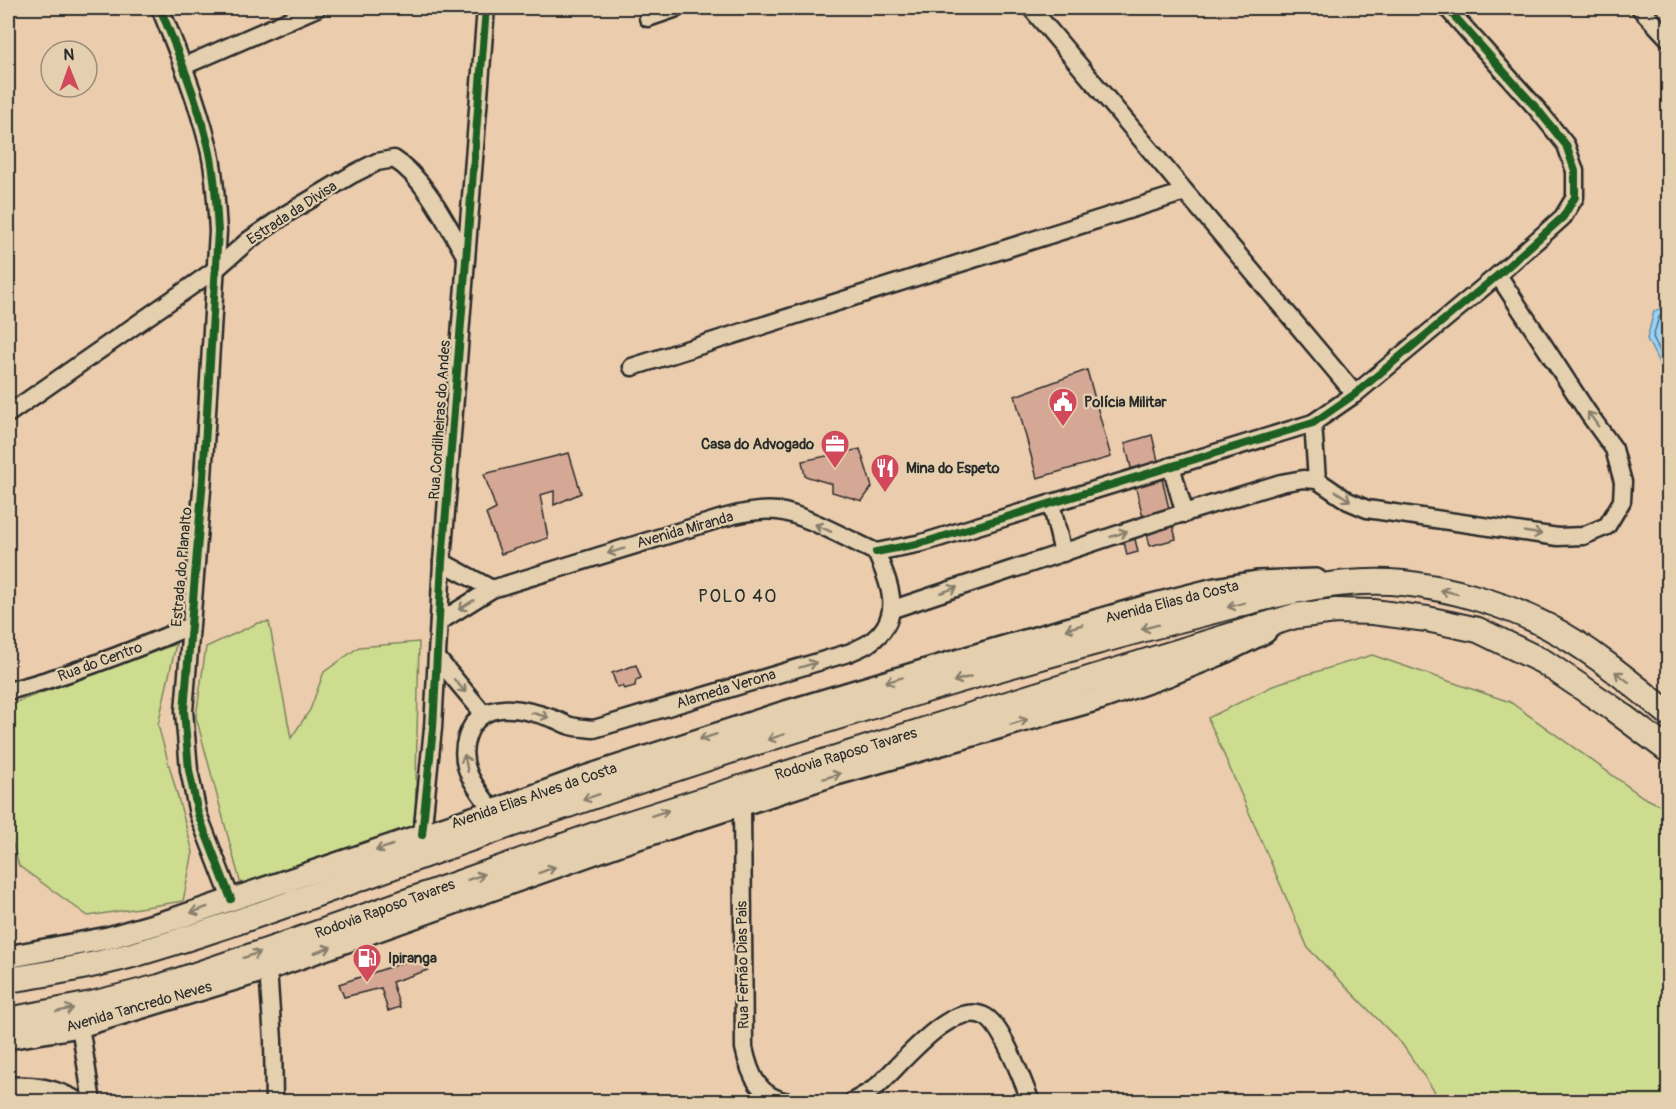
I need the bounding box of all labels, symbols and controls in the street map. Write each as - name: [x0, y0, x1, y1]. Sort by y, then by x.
- north arrow: [39, 39, 99, 99]
- text: N: [63, 45, 75, 65]
- street label: Estrada da Divisa: [243, 177, 341, 249]
- street label: Rua Cordilheiras do Andes: [425, 339, 455, 500]
- public building icon: Polícia Militar: [1047, 386, 1079, 428]
- place label: Polícia Militar: [1084, 393, 1167, 412]
- one-way arrow: [1586, 412, 1599, 428]
- office icon: Casa do Advogado: [819, 428, 851, 470]
- place label: Casa do Advogado: [701, 435, 814, 454]
- restaurant icon: Mina do Espeto: [869, 452, 901, 494]
- place label: Mina do Espeto: [906, 459, 999, 478]
- one-way arrow: [1334, 490, 1351, 503]
- street label: Estrada do Planalto: [167, 506, 197, 628]
- street label: Avenida Miranda: [635, 507, 736, 553]
- one-way arrow: [814, 522, 832, 533]
- one-way arrow: [1109, 528, 1128, 539]
- one-way arrow: [1522, 528, 1542, 539]
- one-way arrow: [607, 546, 626, 557]
- street label: Avenida Elias da Costa: [1103, 576, 1241, 628]
- one-way arrow: [939, 584, 958, 595]
- district label: POLO 40: [698, 585, 778, 608]
- one-way arrow: [1440, 585, 1459, 597]
- one-way arrow: [457, 599, 474, 612]
- one-way arrow: [1227, 599, 1246, 611]
- one-way arrow: [1065, 622, 1084, 633]
- one-way arrow: [1141, 622, 1160, 634]
- street label: Rua do Centro: [55, 638, 145, 686]
- one-way arrow: [798, 659, 817, 670]
- street label: Alameda Verona: [674, 665, 778, 713]
- one-way arrow: [1615, 671, 1631, 683]
- one-way arrow: [953, 674, 972, 685]
- one-way arrow: [885, 675, 904, 686]
- one-way arrow: [453, 679, 467, 694]
- one-way arrow: [531, 710, 550, 721]
- one-way arrow: [1009, 715, 1028, 726]
- street label: Rodovia Raposo Tavares: [773, 723, 920, 785]
- one-way arrow: [699, 732, 718, 743]
- one-way arrow: [767, 732, 786, 743]
- one-way arrow: [460, 754, 471, 773]
- street label: Avenida Elias Alves da Costa: [448, 759, 620, 833]
- one-way arrow: [822, 770, 841, 781]
- one-way arrow: [582, 792, 601, 803]
- one-way arrow: [650, 807, 669, 818]
- one-way arrow: [375, 843, 394, 854]
- one-way arrow: [537, 864, 556, 875]
- one-way arrow: [466, 870, 484, 881]
- street label: Rodovia Raposo Tavares: [312, 875, 458, 943]
- street label: Rua Fernão Dias Pais: [732, 900, 754, 1029]
- one-way arrow: [191, 906, 209, 917]
- fuel station icon: Ipiranga: [351, 942, 383, 984]
- one-way arrow: [314, 943, 332, 954]
- one-way arrow: [242, 949, 261, 960]
- place label: Ipiranga: [388, 949, 437, 968]
- street label: Avenida Tancredo Neves: [64, 977, 214, 1037]
- one-way arrow: [55, 1003, 74, 1015]

